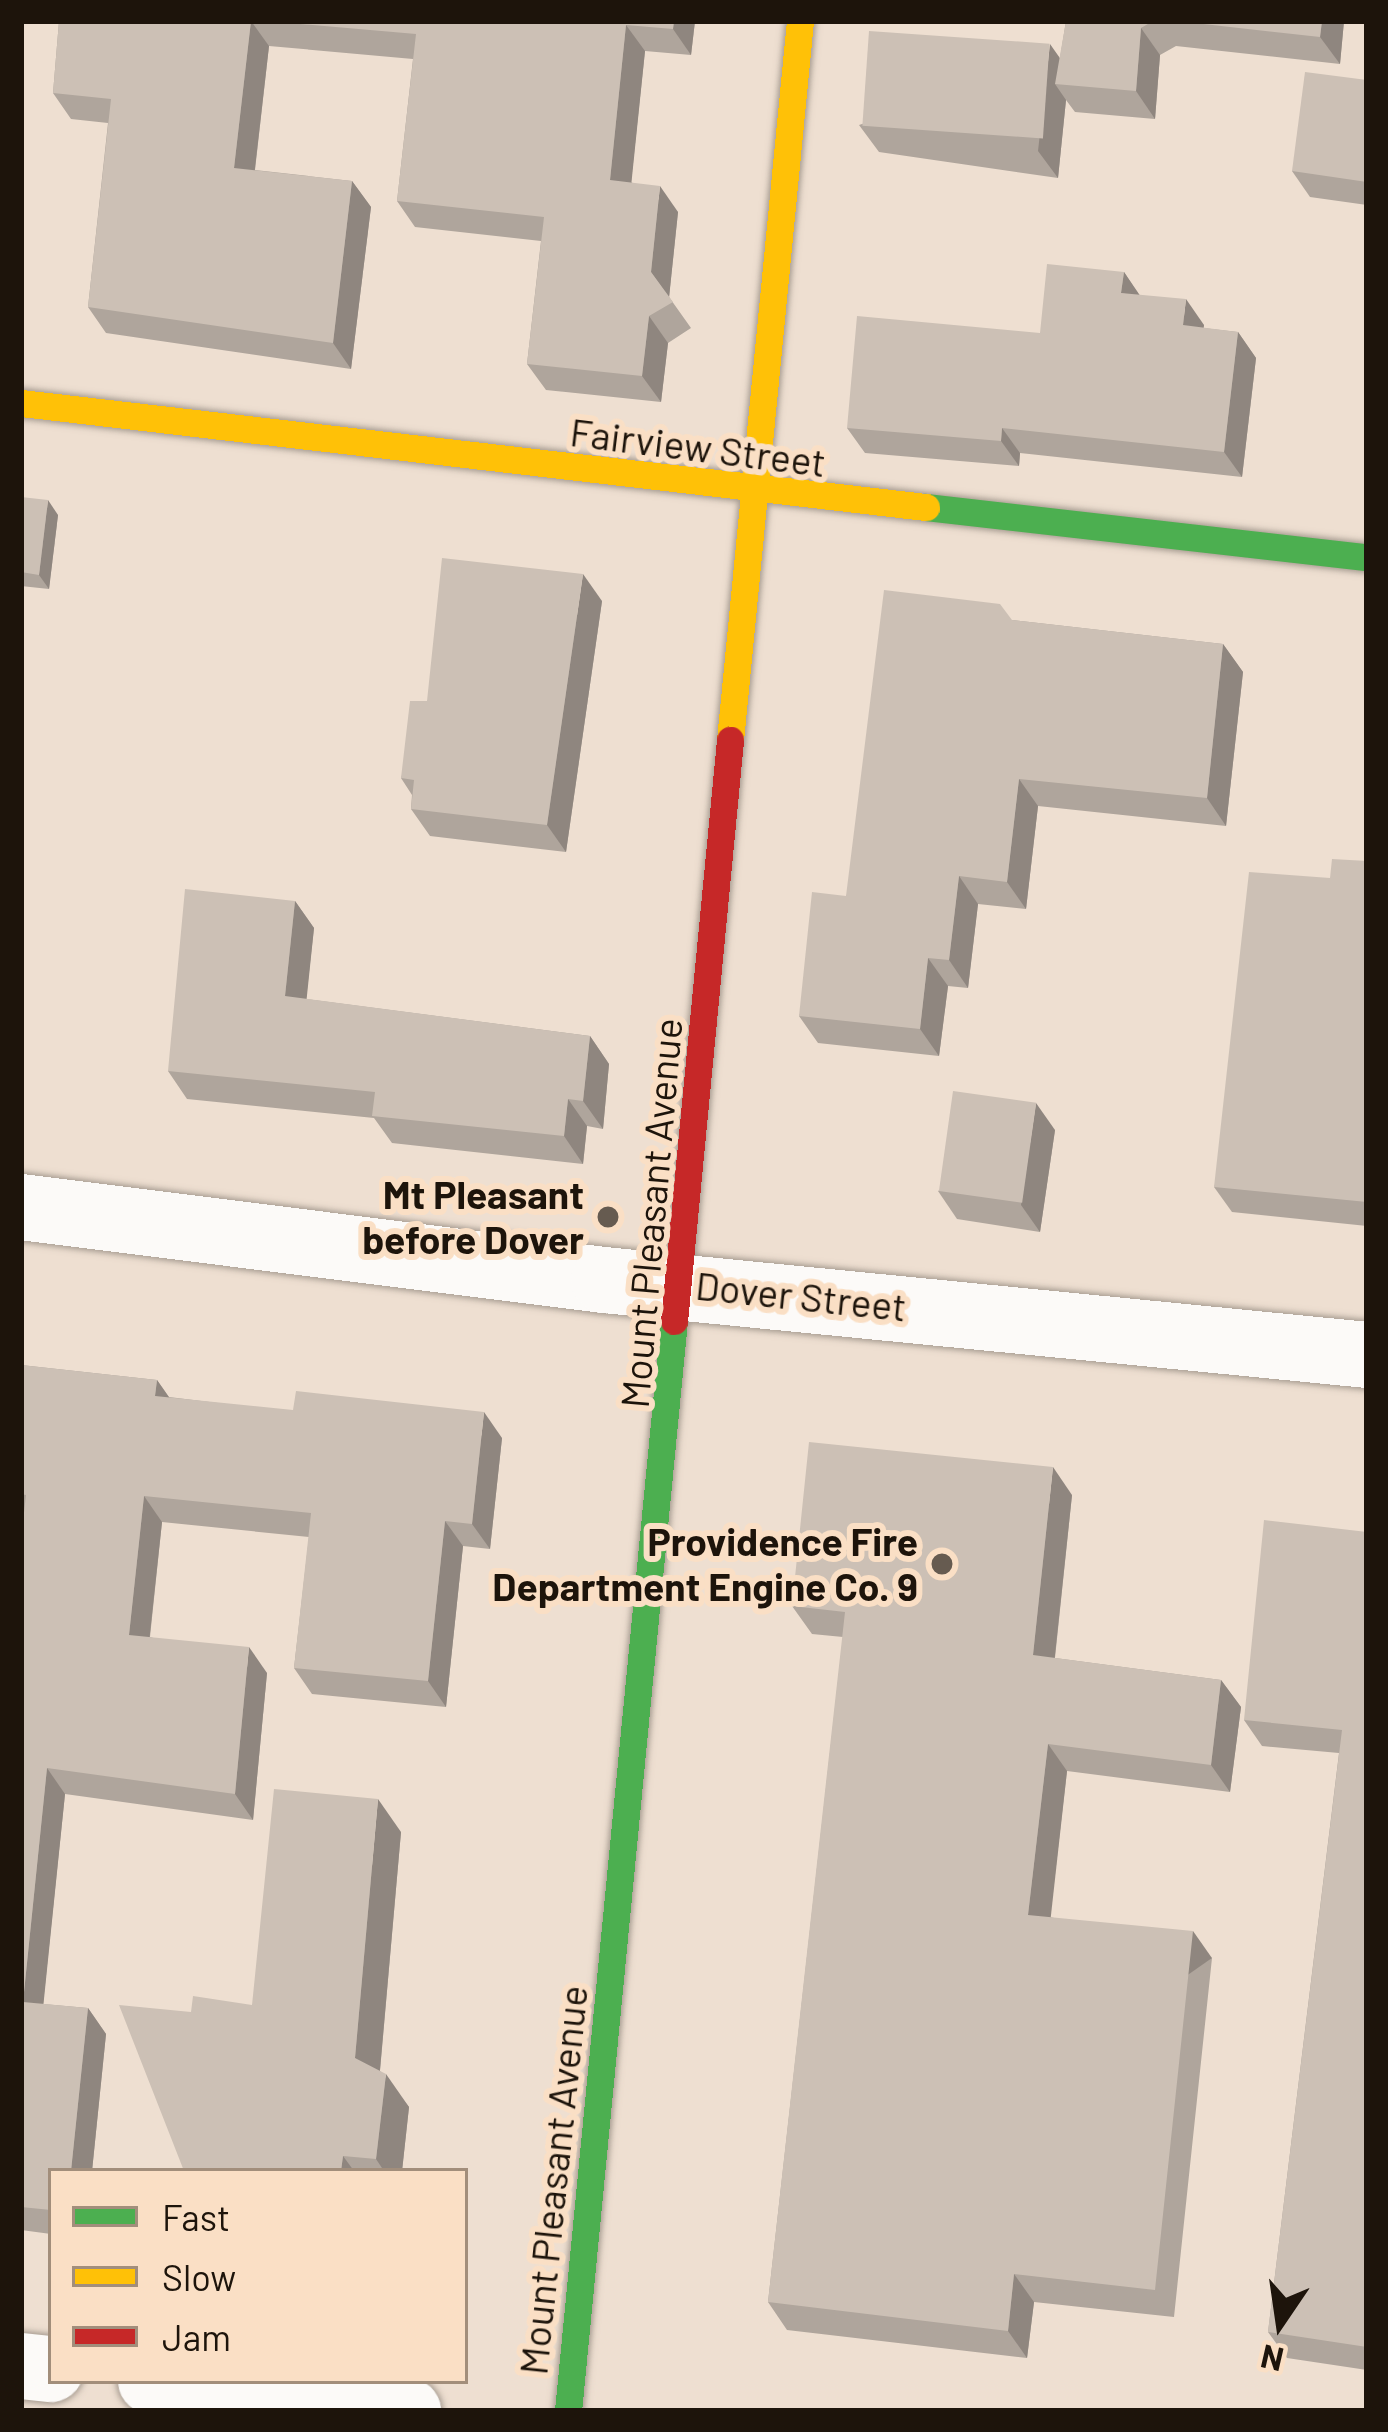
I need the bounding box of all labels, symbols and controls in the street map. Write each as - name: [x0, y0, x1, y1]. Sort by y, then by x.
- street label: Fairview Street: [568, 408, 828, 486]
- street label: Mount Pleasant Avenue: [611, 1016, 691, 1410]
- place label: Mt Pleasant before Dover: [362, 1172, 584, 1263]
- marker: Mt Pleasant before Dover: [595, 1204, 621, 1230]
- street label: Dover Street: [693, 1262, 909, 1330]
- place label: Providence Fire Department Engine Co. 9: [492, 1519, 918, 1610]
- marker: Providence Fire Department Engine Co. 9: [929, 1551, 955, 1577]
- street label: Mount Pleasant Avenue: [509, 1983, 597, 2377]
- legend: [48, 2168, 468, 2384]
- text: Fast: [162, 2195, 230, 2238]
- text: Slow: [162, 2255, 236, 2298]
- north arrow: [1220, 2264, 1340, 2384]
- text: Jam: [162, 2315, 231, 2358]
- text: N: [1257, 2337, 1287, 2381]

